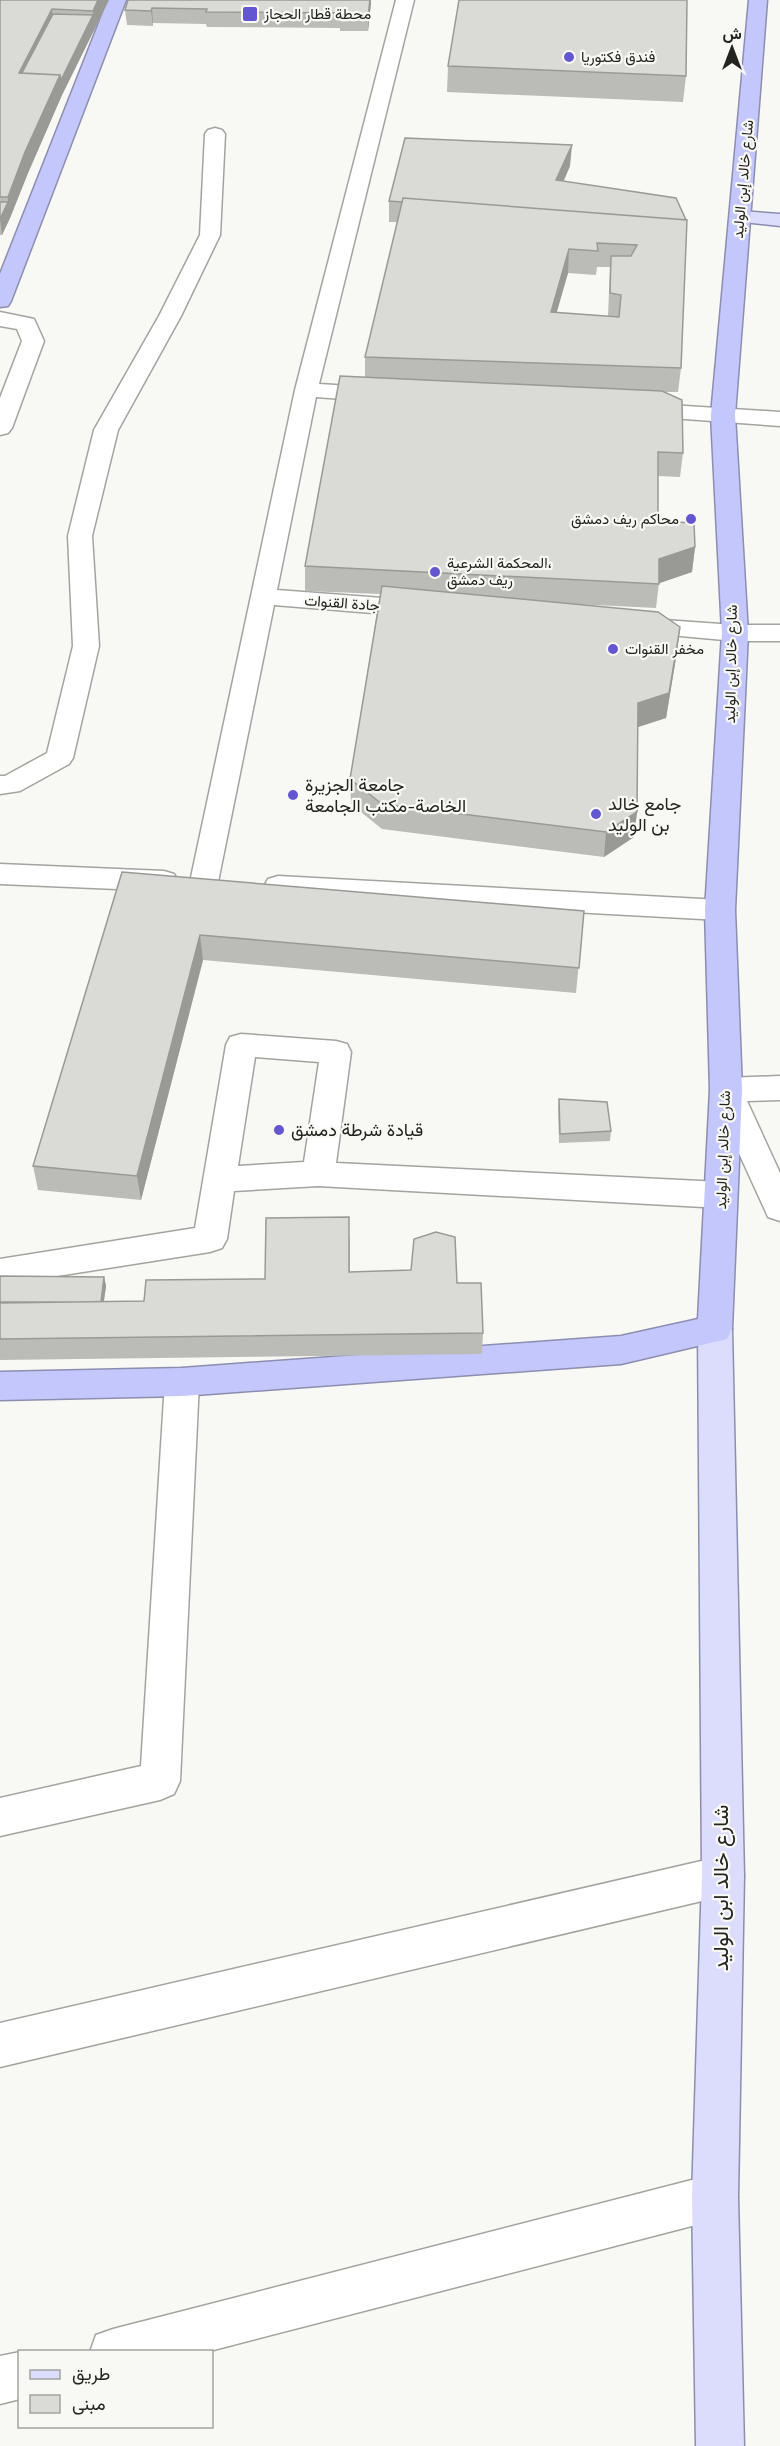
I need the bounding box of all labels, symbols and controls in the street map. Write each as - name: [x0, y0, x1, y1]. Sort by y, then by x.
- place label: محطة قطار الحجاز: [263, 4, 371, 23]
- marker: محطة قطار الحجاز: [241, 5, 259, 23]
- north arrow: [702, 18, 762, 78]
- text: ش: [722, 23, 742, 44]
- place label: فندق فكتوريا: [581, 47, 656, 66]
- marker: فندق فكتوريا: [562, 50, 576, 64]
- street label: شارع خالد إبن الوليد: [728, 119, 759, 239]
- place label: محاكم ريف دمشق: [571, 509, 679, 529]
- marker: محاكم ريف دمشق: [684, 512, 698, 526]
- place label: المحكمة الشرعية، ريف دمشق: [447, 553, 552, 590]
- marker: المحكمة الشرعية، ريف دمشق: [428, 565, 442, 579]
- street label: جادة القنوات: [304, 590, 380, 615]
- street label: شارع خالد إبن الوليد: [720, 604, 743, 724]
- place label: مخفر القنوات: [625, 639, 704, 658]
- marker: مخفر القنوات: [606, 642, 620, 656]
- place label: جامعة الجزيرة الخاصة-مكتب الجامعة: [305, 773, 466, 817]
- marker: جامعة الجزيرة الخاصة-مكتب الجامعة: [286, 788, 300, 802]
- place label: جامع خالد بن الوليد: [608, 792, 681, 836]
- marker: جامع خالد بن الوليد: [589, 807, 603, 821]
- street label: شارع خالد إبن الوليد: [711, 1090, 736, 1210]
- place label: قيادة شرطة دمشق: [291, 1118, 423, 1141]
- marker: قيادة شرطة دمشق: [272, 1123, 286, 1137]
- street label: شارع خالد ابن الوليد: [707, 1805, 735, 1971]
- legend: [18, 2350, 213, 2428]
- text: طريق: [72, 2362, 110, 2385]
- text: مبنى: [72, 2392, 106, 2415]

